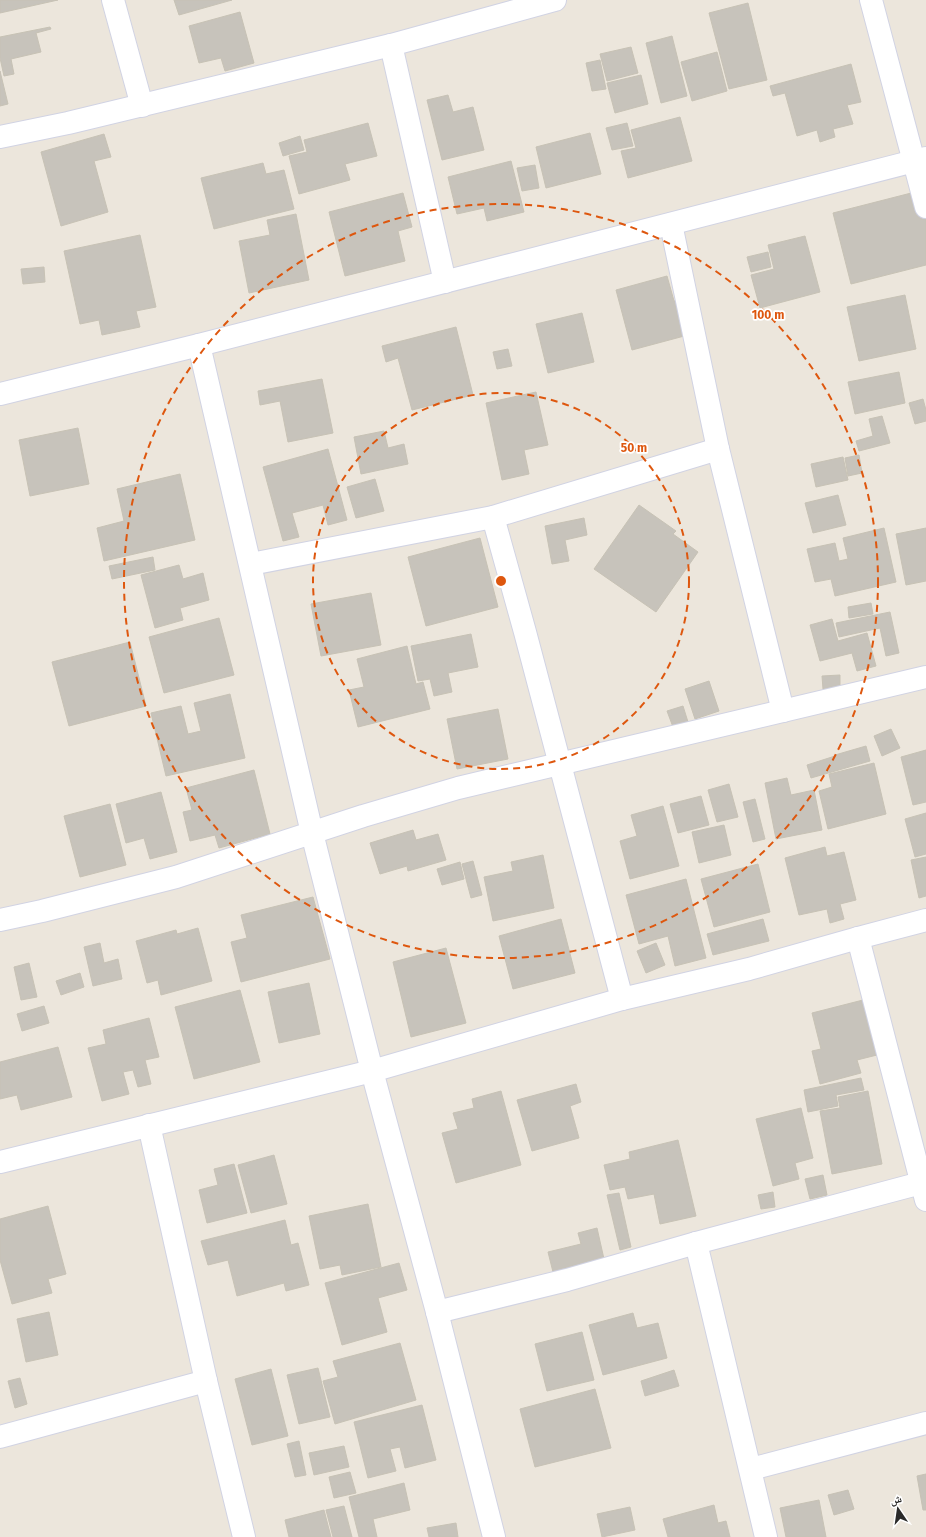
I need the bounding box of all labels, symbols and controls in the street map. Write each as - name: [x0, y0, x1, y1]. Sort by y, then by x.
- text: 100 m: [752, 308, 784, 322]
- text: 50 m: [621, 441, 647, 455]
- centre of rings: [494, 574, 508, 588]
- north arrow: [878, 1489, 918, 1529]
- text: ش: [889, 1492, 904, 1508]

